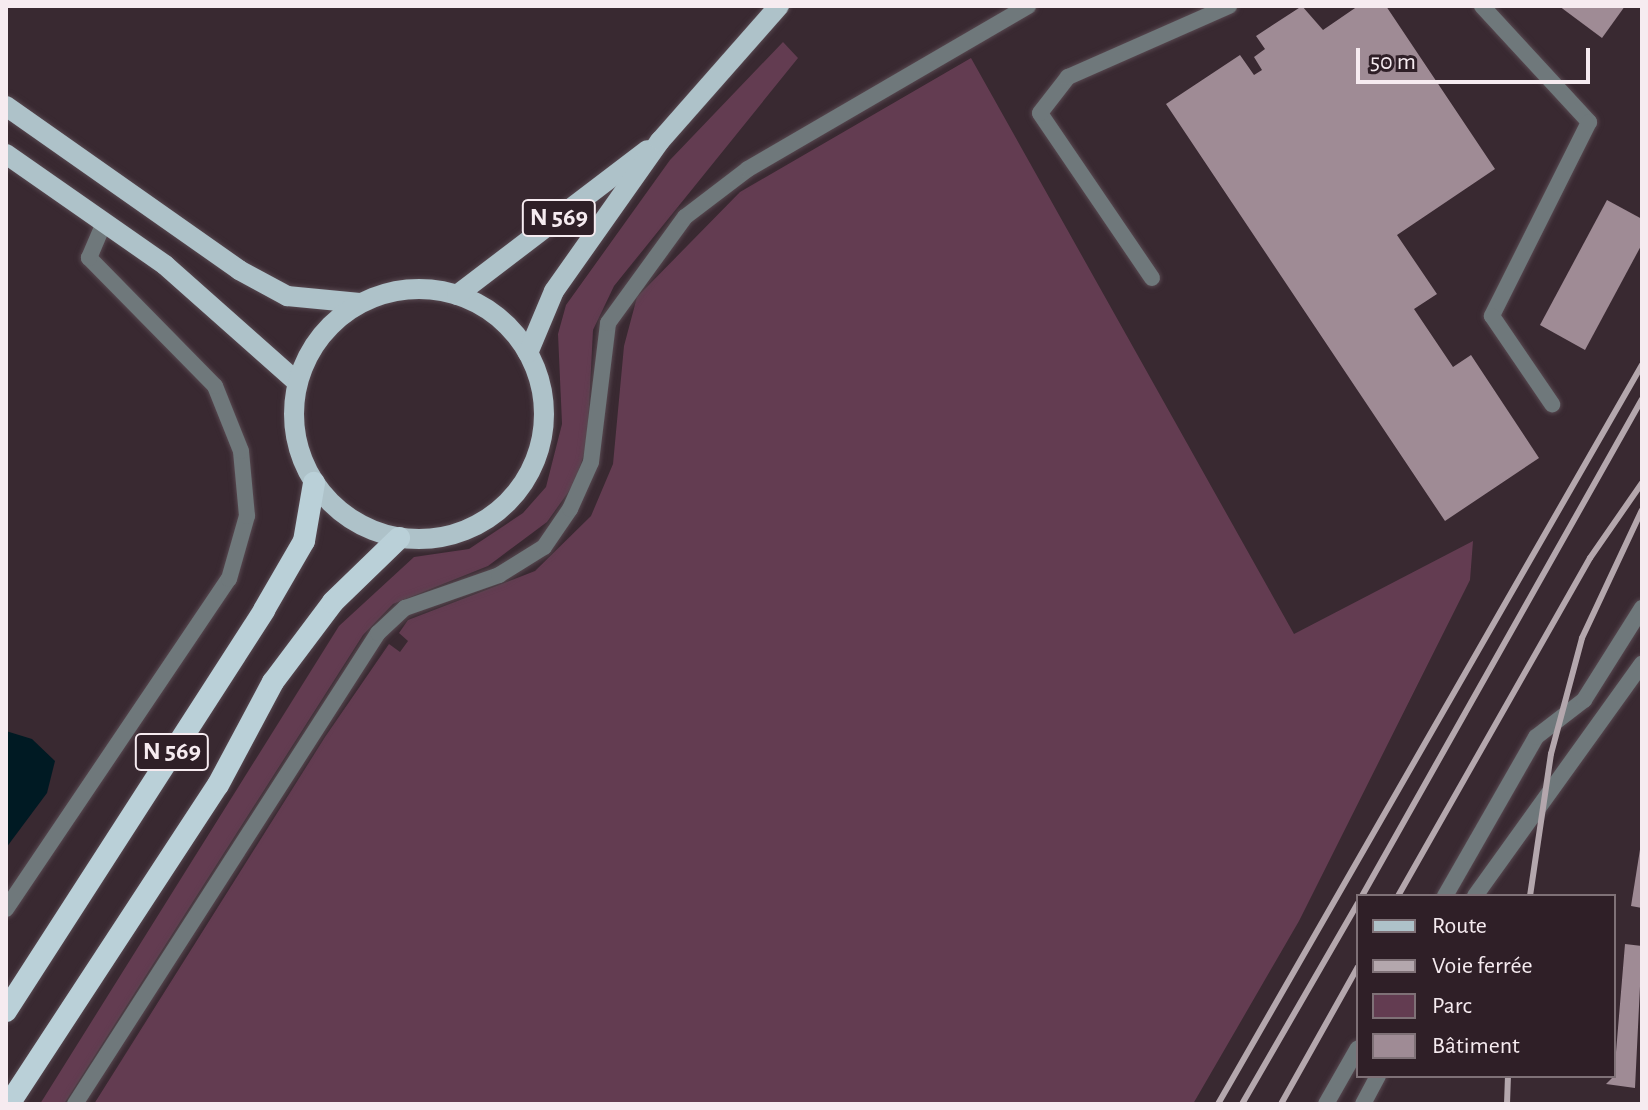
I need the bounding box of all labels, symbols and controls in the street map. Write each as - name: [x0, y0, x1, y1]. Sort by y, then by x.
- scale bar: [1360, 32, 1594, 82]
- text: 50 m: [1370, 50, 1416, 74]
- road number: N 569: [521, 196, 597, 240]
- road number: N 569: [134, 730, 210, 774]
- legend: [1356, 894, 1616, 1078]
- text: Route: [1432, 914, 1487, 938]
- text: Voie ferrée: [1432, 954, 1533, 978]
- text: Parc: [1432, 994, 1472, 1018]
- text: Bâtiment: [1432, 1034, 1520, 1058]

